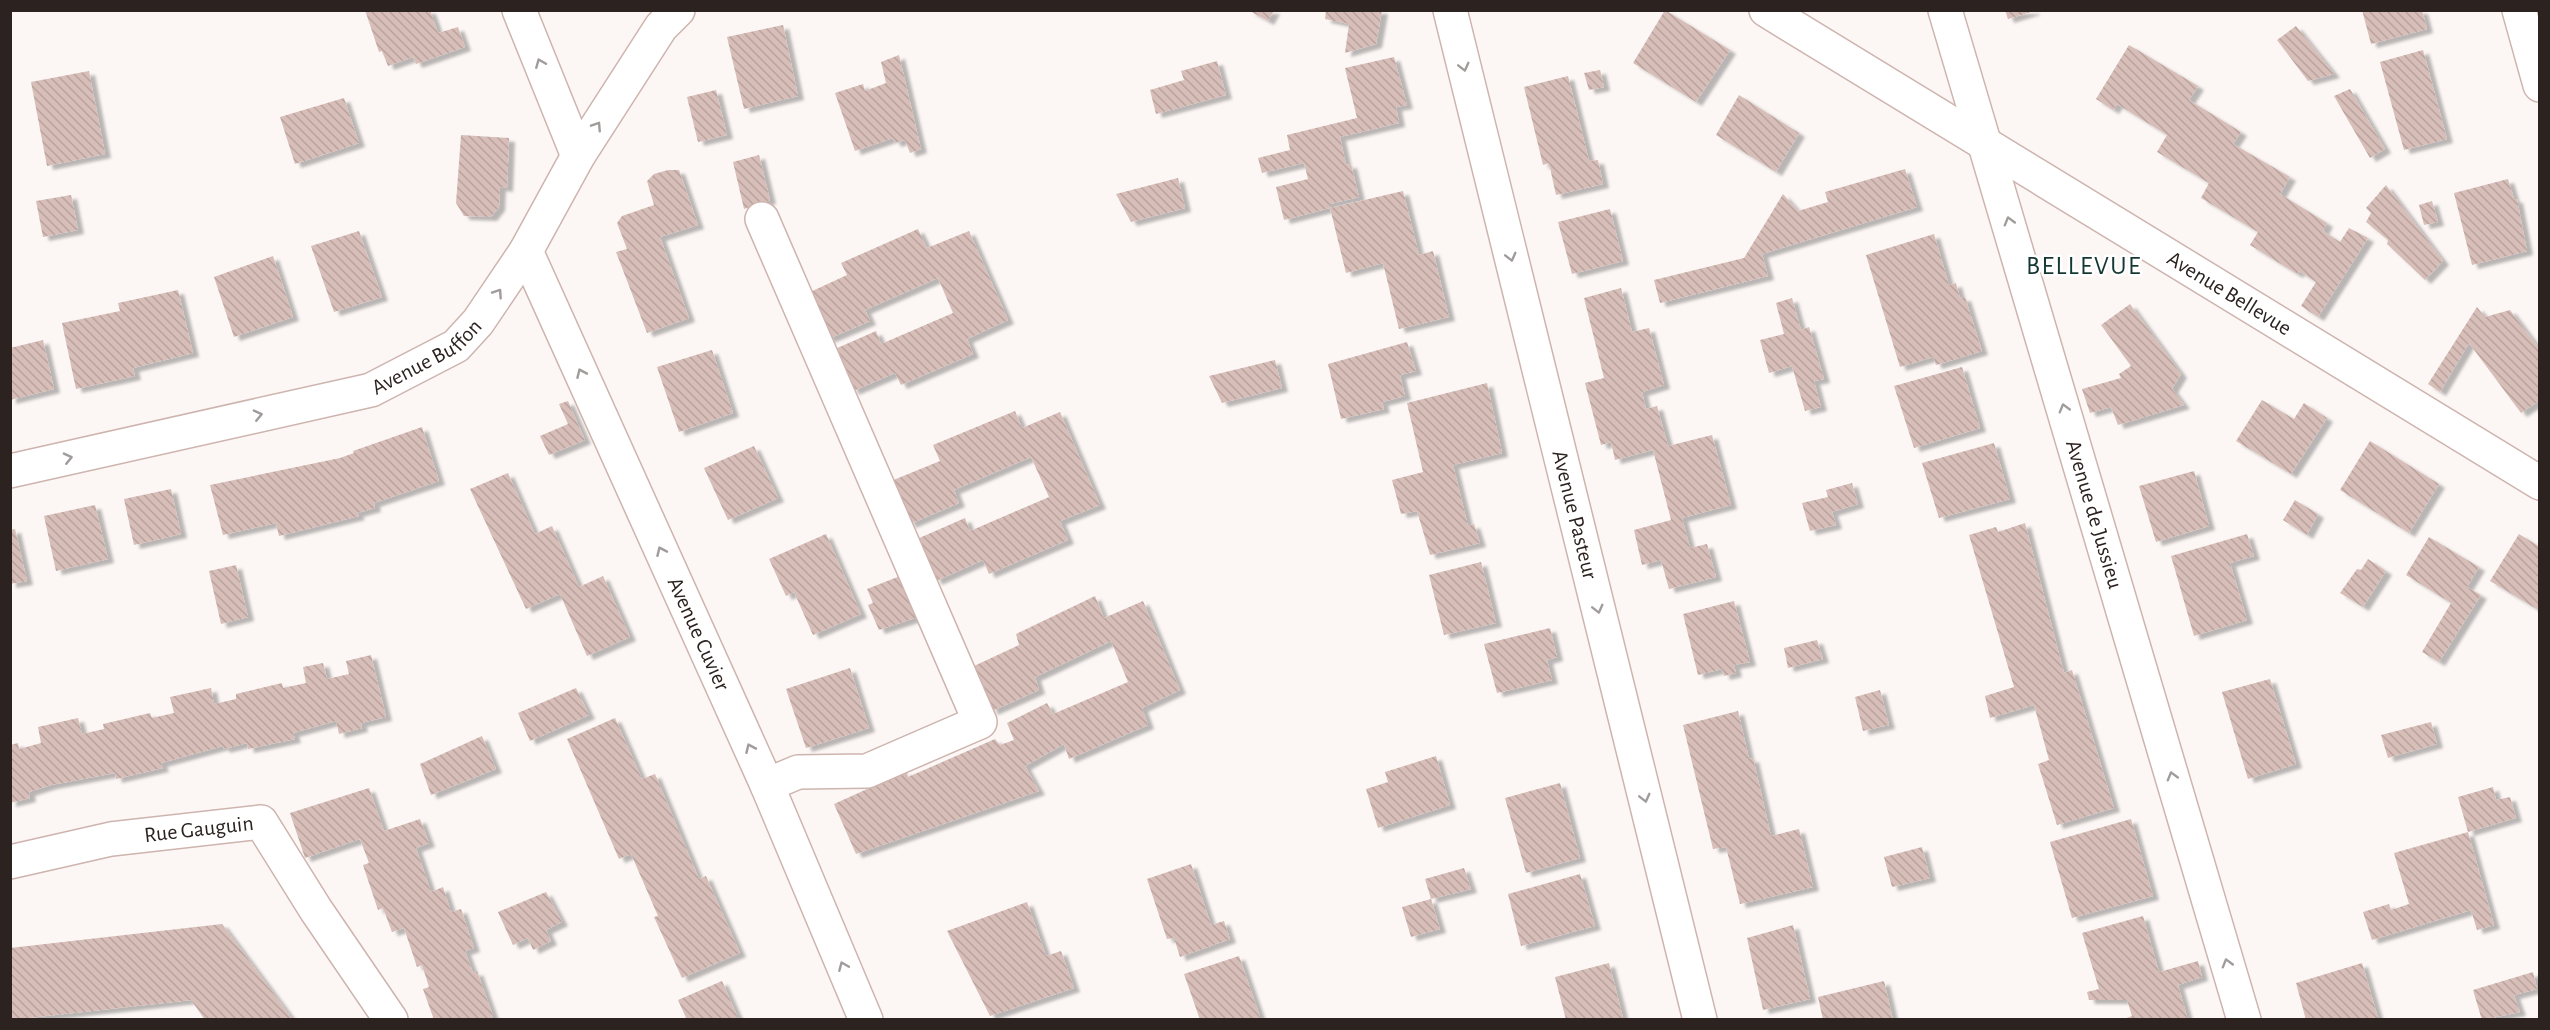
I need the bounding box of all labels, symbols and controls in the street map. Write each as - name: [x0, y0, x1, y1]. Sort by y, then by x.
- one-way arrow: [535, 58, 547, 69]
- one-way arrow: [1457, 62, 1470, 72]
- one-way arrow: [590, 122, 602, 132]
- one-way arrow: [2004, 216, 2016, 227]
- street label: Avenue Bellevue: [2163, 247, 2295, 339]
- one-way arrow: [1504, 251, 1517, 261]
- district label: BELLEVUE: [2026, 253, 2142, 279]
- one-way arrow: [491, 289, 502, 300]
- street label: Avenue Buffon: [368, 315, 486, 399]
- one-way arrow: [577, 368, 589, 379]
- one-way arrow: [2059, 403, 2071, 414]
- one-way arrow: [253, 410, 263, 423]
- street label: Avenue de Jussieu: [2062, 437, 2127, 591]
- street label: Avenue Pasteur: [1548, 448, 1601, 581]
- one-way arrow: [62, 452, 72, 465]
- one-way arrow: [657, 546, 669, 557]
- street label: Avenue Cuvier: [664, 574, 734, 694]
- one-way arrow: [1591, 604, 1604, 614]
- one-way arrow: [745, 743, 757, 754]
- one-way arrow: [2167, 771, 2179, 782]
- one-way arrow: [1637, 793, 1650, 803]
- street label: Rue Gauguin: [143, 812, 255, 846]
- one-way arrow: [2222, 958, 2234, 969]
- one-way arrow: [838, 961, 850, 972]

